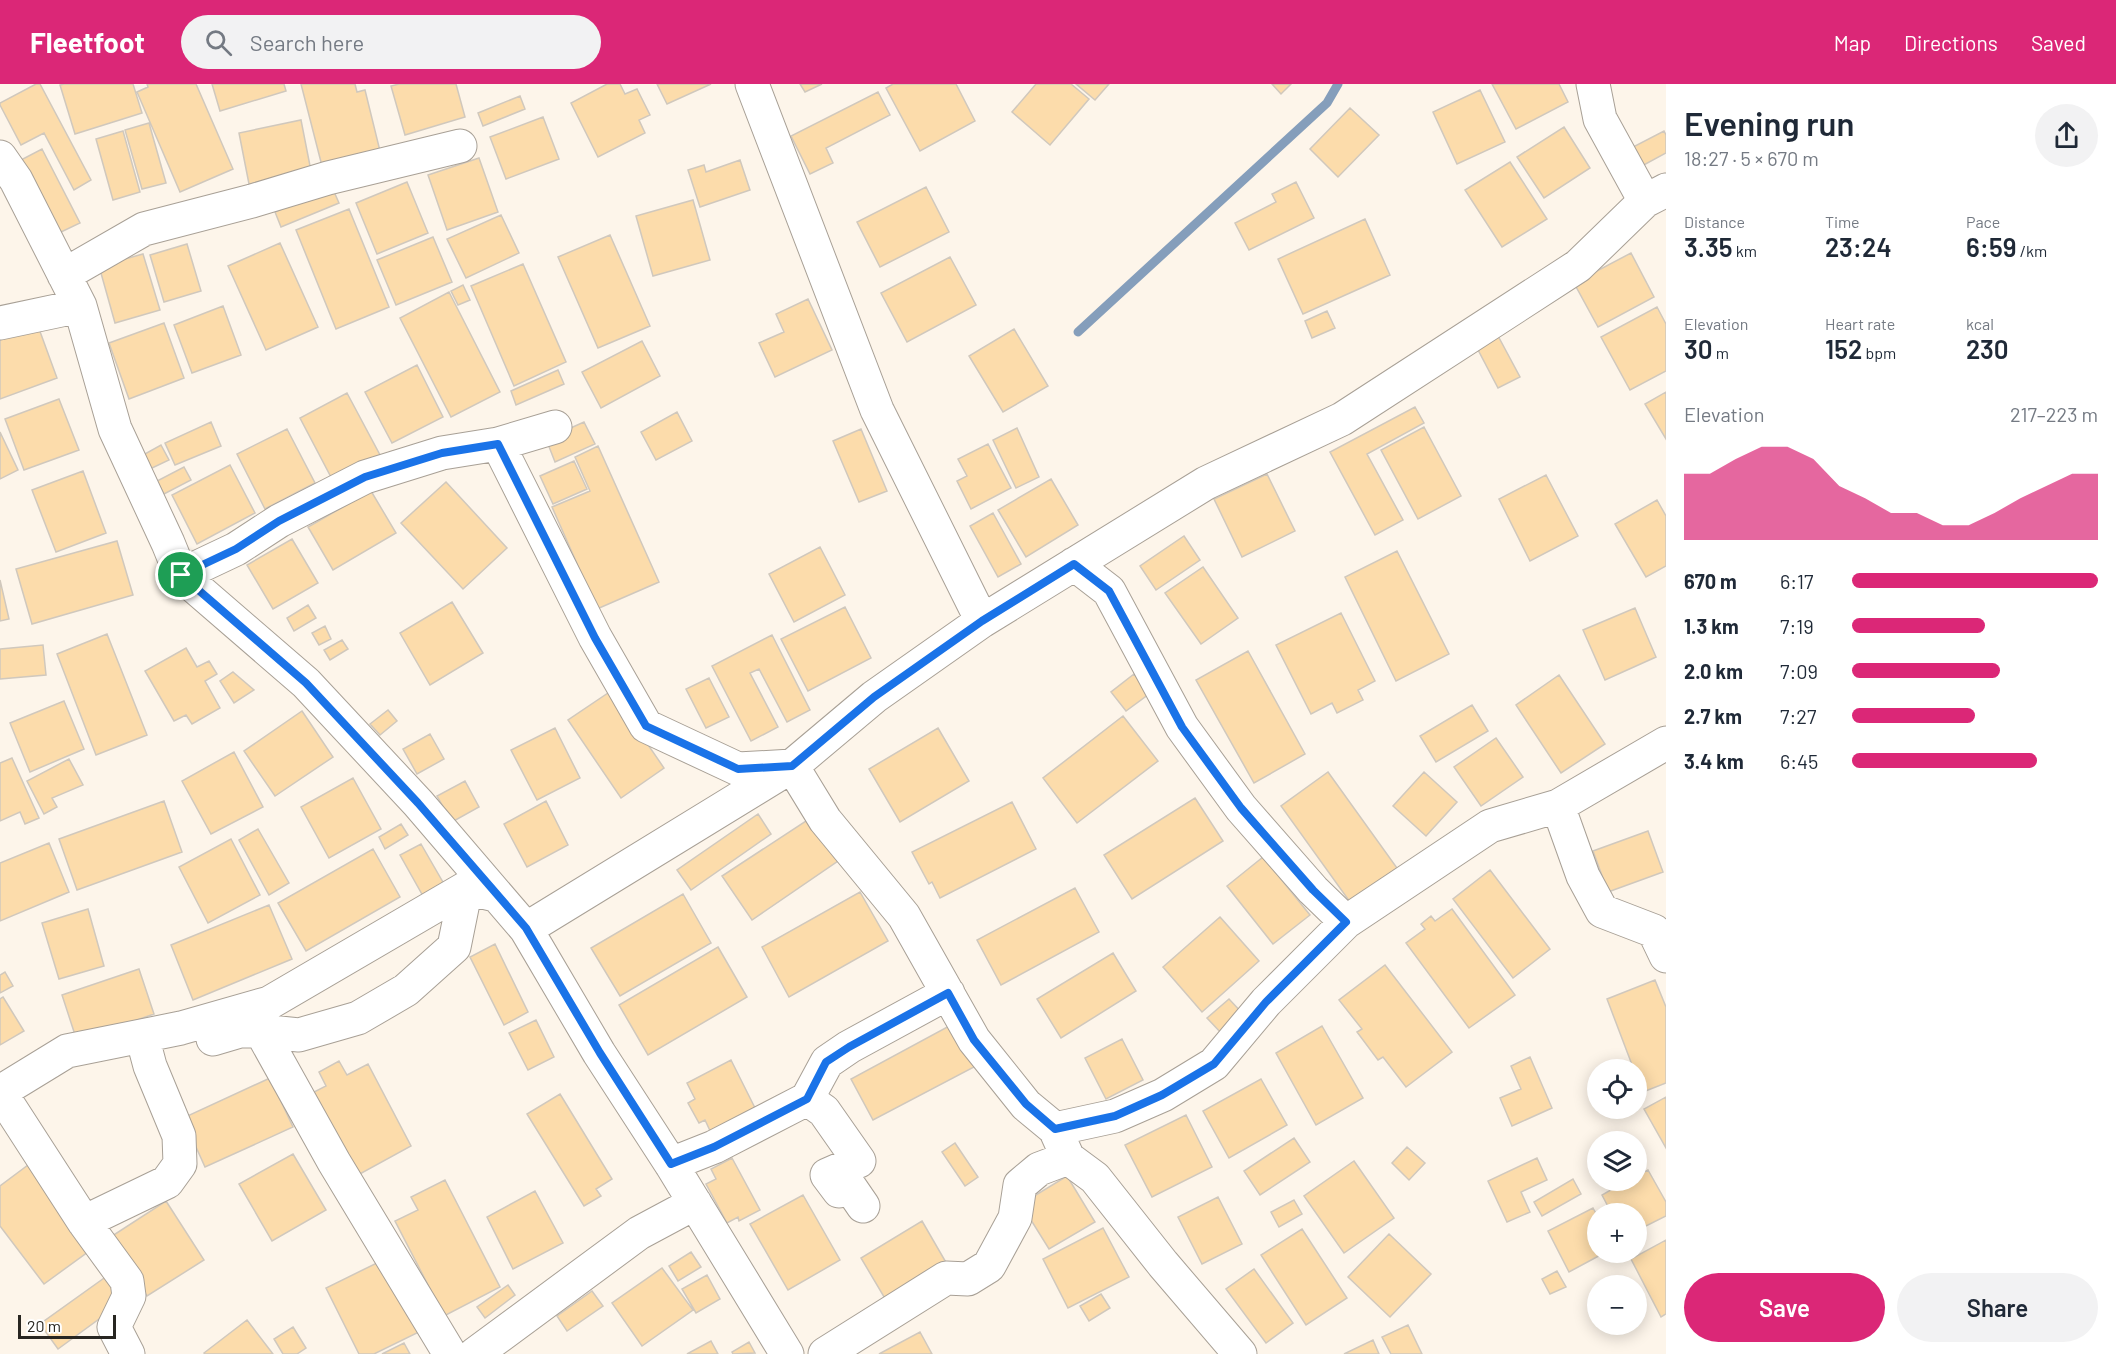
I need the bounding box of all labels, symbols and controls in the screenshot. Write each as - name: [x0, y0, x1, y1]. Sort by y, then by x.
- search box: [181, 15, 601, 69]
- text: Fleetfoot: [30, 25, 145, 59]
- icon: search: [202, 26, 235, 59]
- text: Search here: [250, 29, 364, 55]
- text: Map: [1834, 30, 1871, 55]
- text: Directions: [1904, 30, 1998, 55]
- text: Saved: [2031, 30, 2086, 55]
- text: Evening run: [1684, 103, 1854, 143]
- button: share: [2035, 104, 2098, 167]
- text: 18:27 · 5 × 670 m: [1684, 146, 1819, 170]
- text: Distance: [1684, 212, 1745, 231]
- text: Time: [1825, 212, 1860, 231]
- text: Pace: [1966, 212, 2000, 231]
- text: 3.35: [1684, 231, 1733, 262]
- text: 23:24: [1825, 231, 1892, 262]
- text: 6:59: [1966, 231, 2016, 262]
- text: km: [1733, 241, 1757, 260]
- text: /km: [2016, 241, 2047, 260]
- text: Elevation: [1684, 314, 1748, 333]
- text: Heart rate: [1825, 314, 1895, 333]
- text: kcal: [1966, 314, 1994, 333]
- text: 30: [1684, 333, 1713, 364]
- text: 152: [1825, 333, 1862, 364]
- text: 230: [1966, 333, 2009, 364]
- text: m: [1713, 343, 1729, 362]
- text: bpm: [1862, 343, 1896, 362]
- text: Elevation: [1684, 402, 1765, 426]
- text: 217–223 m: [2010, 402, 2098, 426]
- pin: [155, 549, 206, 600]
- icon: arrive: [164, 558, 197, 591]
- text: 670 m: [1684, 569, 1737, 593]
- text: 6:17: [1780, 569, 1814, 593]
- text: 1.3 km: [1684, 614, 1739, 638]
- text: 7:19: [1780, 614, 1814, 638]
- text: 2.0 km: [1684, 659, 1743, 683]
- text: 7:09: [1780, 659, 1818, 683]
- text: 2.7 km: [1684, 704, 1742, 728]
- text: 7:27: [1780, 704, 1816, 728]
- text: 3.4 km: [1684, 749, 1744, 773]
- text: 6:45: [1780, 749, 1818, 773]
- map controls: [1587, 1059, 1647, 1335]
- button: locate: [1587, 1059, 1647, 1119]
- button: layers: [1587, 1131, 1647, 1191]
- button: +: [1587, 1203, 1647, 1263]
- button: Save: [1684, 1273, 1885, 1342]
- button: Share: [1897, 1273, 2098, 1342]
- button: −: [1587, 1275, 1647, 1335]
- scale bar: [18, 1312, 116, 1340]
- text: 20 m: [27, 1316, 61, 1335]

